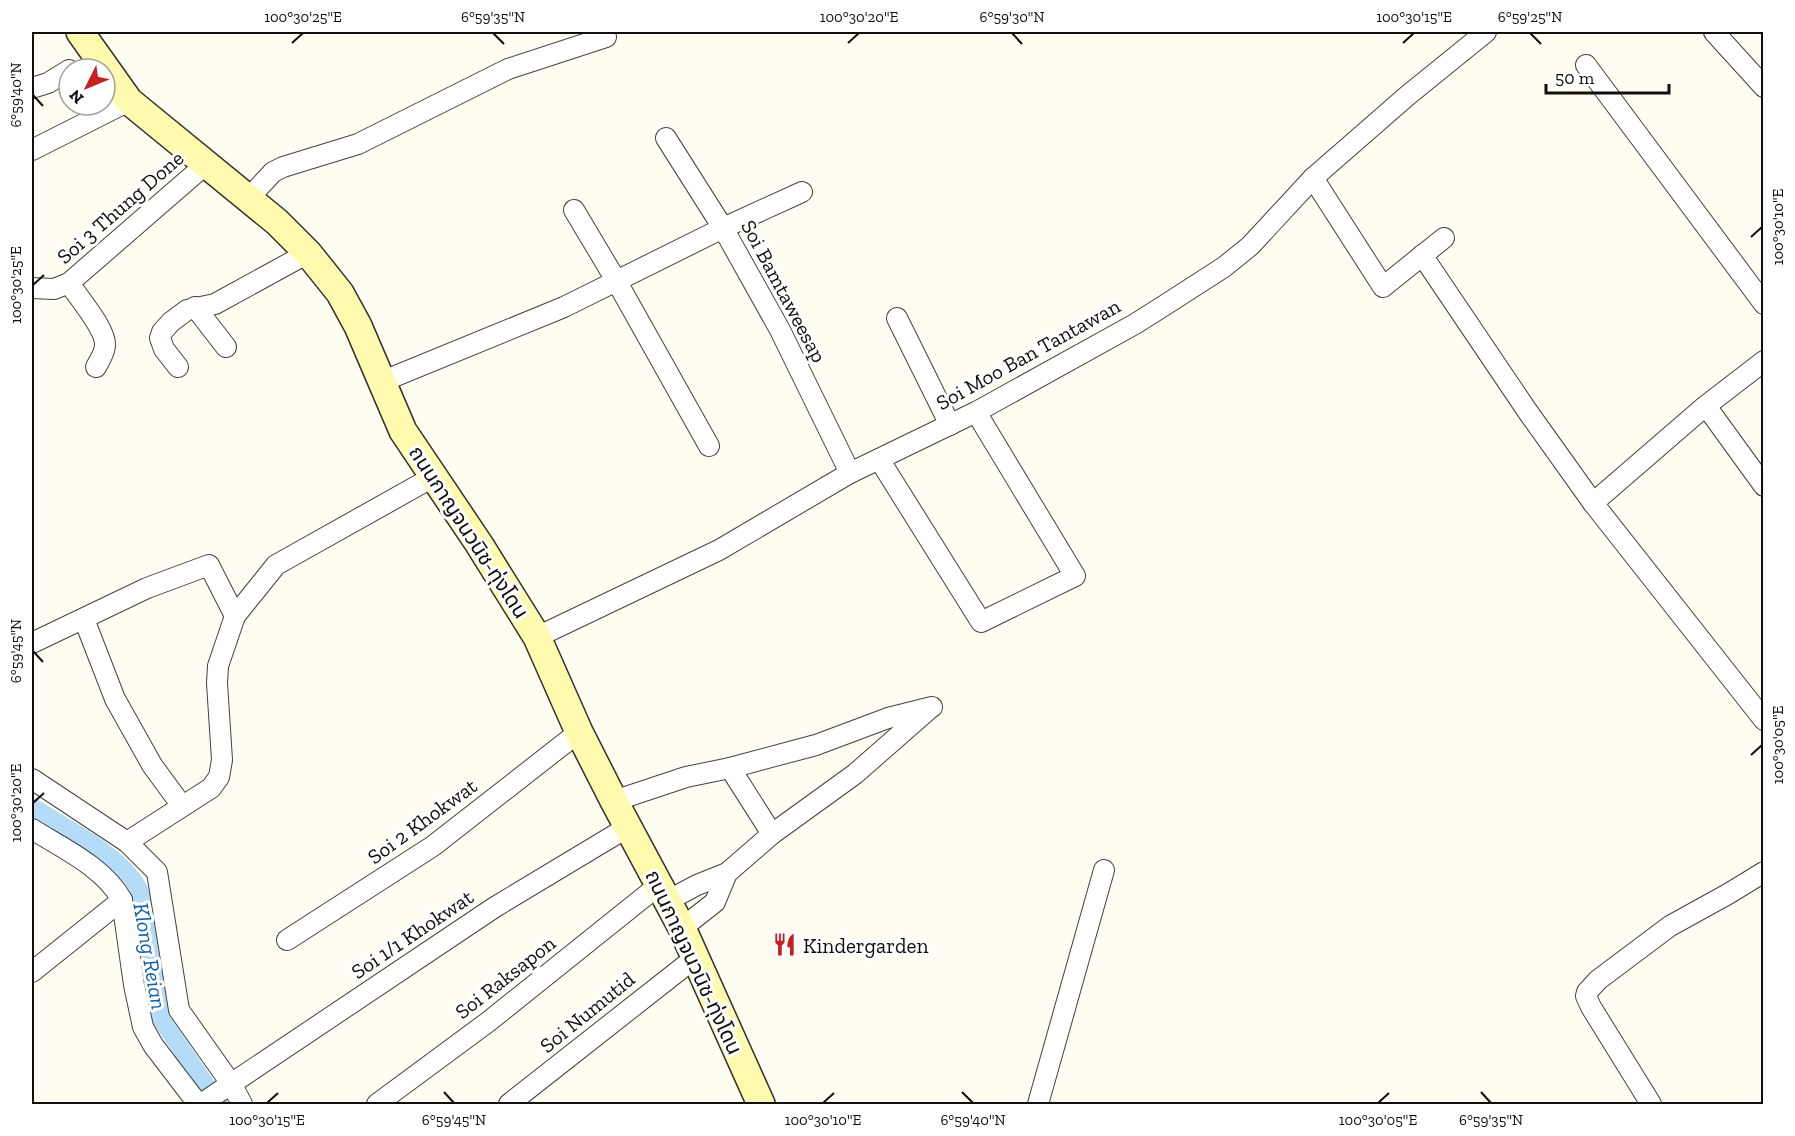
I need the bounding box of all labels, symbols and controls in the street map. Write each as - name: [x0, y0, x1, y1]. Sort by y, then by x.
- text: 100°30'25"E: [264, 8, 342, 26]
- text: 6°59'35"N: [461, 8, 525, 26]
- text: 100°30'20"E: [820, 8, 898, 26]
- text: 6°59'30"N: [979, 8, 1045, 26]
- text: 100°30'15"E: [1376, 8, 1452, 26]
- text: 6°59'25"N: [1498, 8, 1562, 26]
- north arrow: [57, 57, 117, 117]
- scale bar: [1546, 57, 1669, 95]
- text: 6°59'40"N: [7, 62, 25, 128]
- text: 50 m: [1555, 67, 1595, 89]
- text: N: [65, 86, 87, 108]
- street label: Soi 3 Thung Done: [52, 145, 189, 269]
- text: 100°30'10"E: [1769, 189, 1787, 265]
- street label: Soi Bamtaweesap: [736, 216, 832, 366]
- text: 100°30'25"E: [7, 246, 25, 324]
- street label: Soi Moo Ban Tantawan: [932, 293, 1124, 415]
- street label: ถนนกาญจนวนิช-ทุ่งโดน: [403, 441, 534, 624]
- text: 6°59'45"N: [7, 619, 25, 683]
- text: 100°30'05"E: [1769, 706, 1787, 784]
- text: 100°30'20"E: [7, 764, 25, 842]
- street label: Soi 2 Khokwat: [362, 773, 482, 869]
- street label: ถนนกาญจนวนิช-ทุ่งโดน: [639, 866, 748, 1059]
- street label: Soi 1/1 Khokwat: [346, 884, 478, 984]
- water label: Klong Reian: [127, 901, 173, 1011]
- street label: Soi Raksapon: [450, 930, 560, 1024]
- restaurant icon: Kindergarden: [772, 932, 798, 958]
- place label: Kindergarden: [803, 933, 929, 958]
- street label: Soi Numutid: [535, 966, 640, 1058]
- text: 100°30'15"E: [229, 1111, 305, 1129]
- text: 6°59'45"N: [422, 1111, 486, 1129]
- text: 100°30'10"E: [785, 1111, 861, 1129]
- text: 6°59'40"N: [940, 1111, 1006, 1129]
- text: 100°30'05"E: [1339, 1111, 1417, 1129]
- text: 6°59'35"N: [1459, 1111, 1523, 1129]

